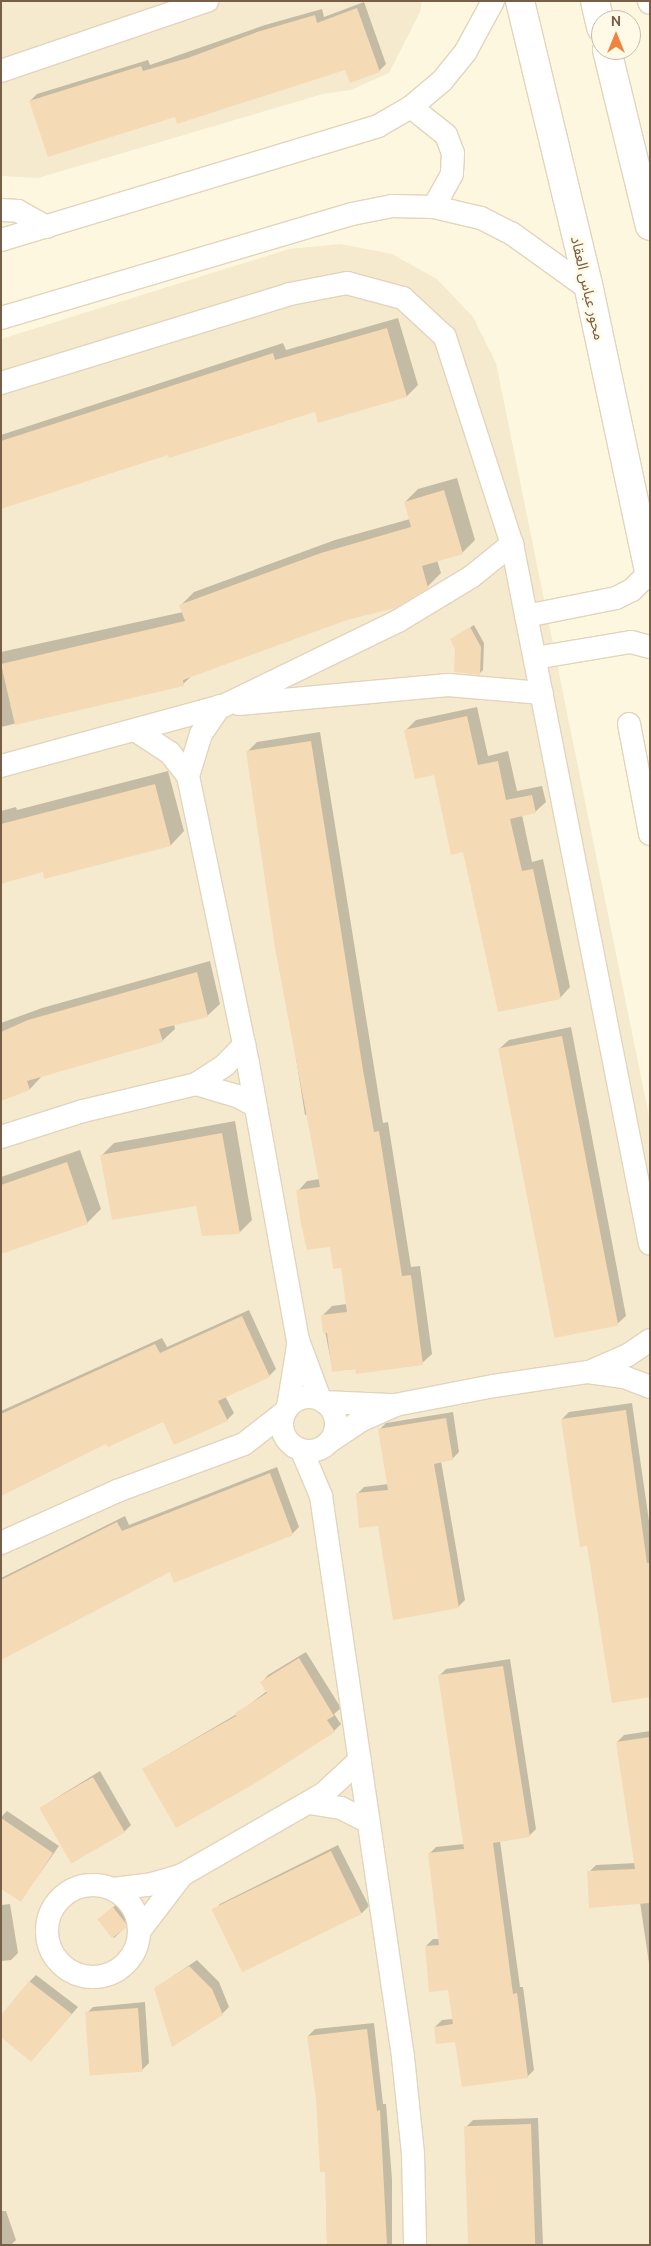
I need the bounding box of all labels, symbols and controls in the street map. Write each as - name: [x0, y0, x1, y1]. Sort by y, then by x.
- north arrow: [591, 10, 641, 60]
- text: N: [611, 13, 621, 29]
- street label: محور عباس العقاد: [567, 234, 609, 342]

